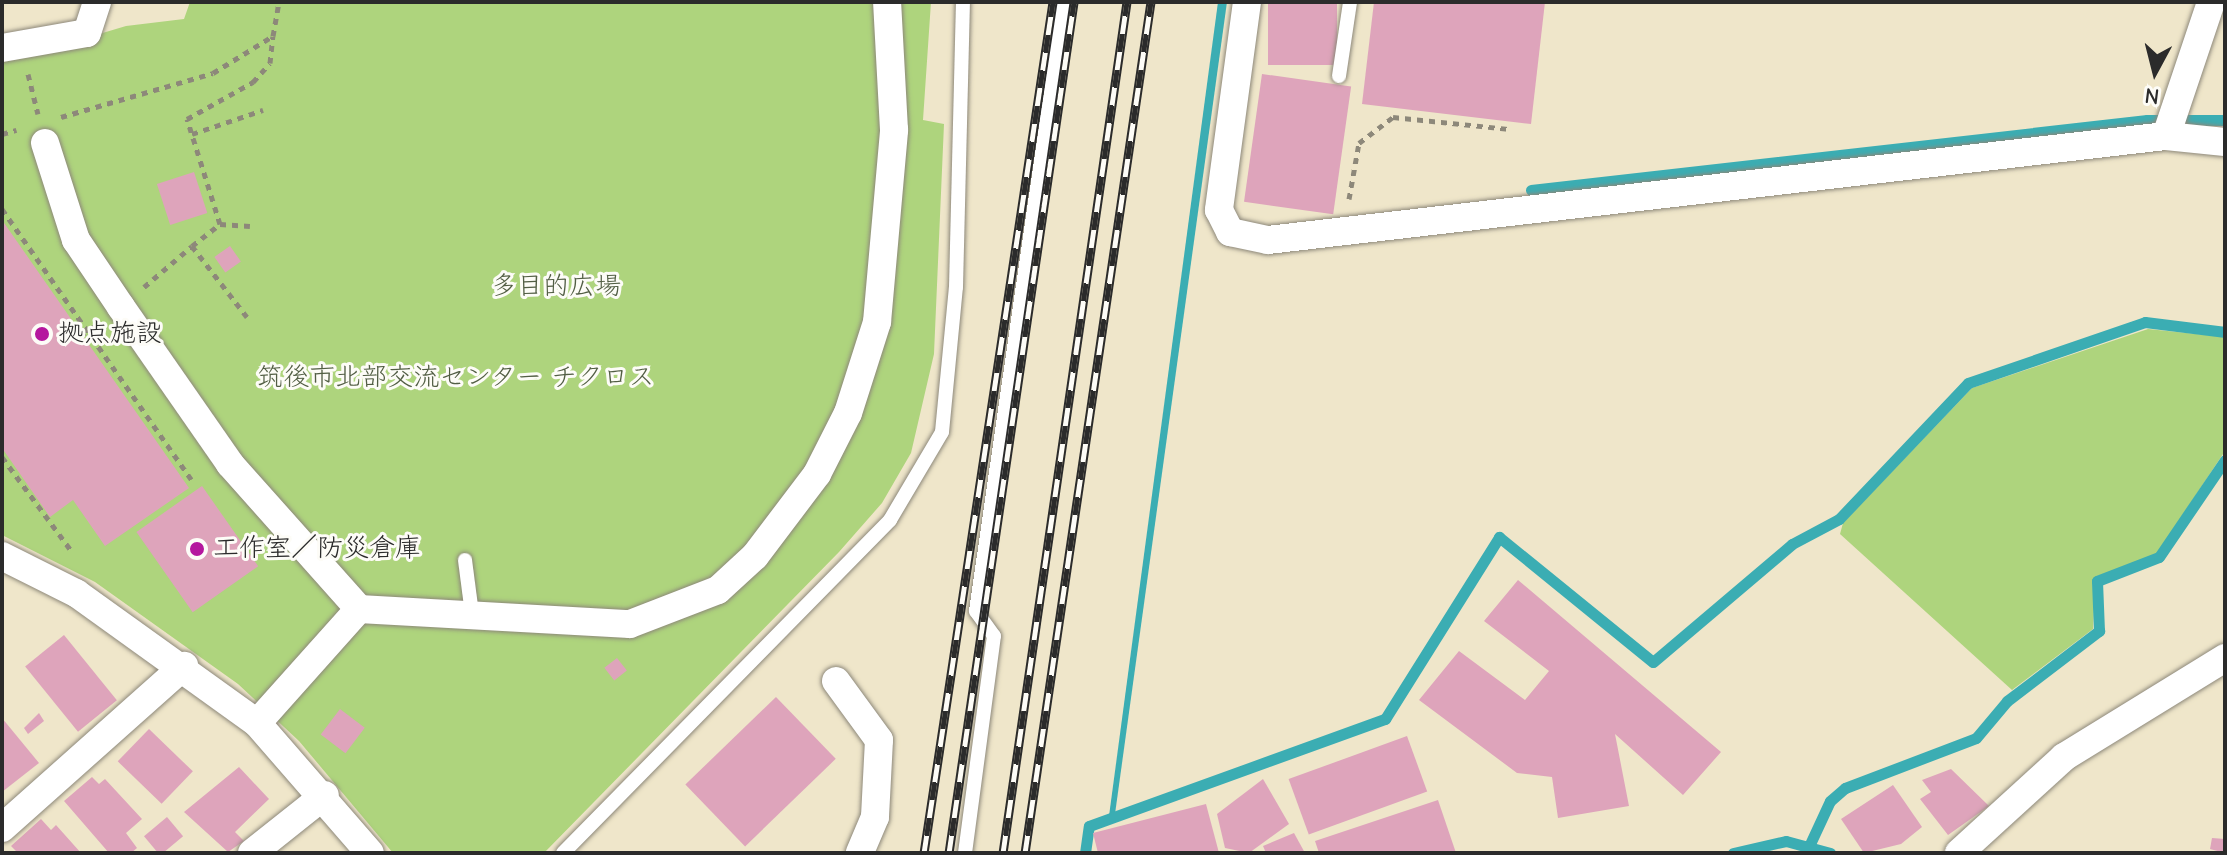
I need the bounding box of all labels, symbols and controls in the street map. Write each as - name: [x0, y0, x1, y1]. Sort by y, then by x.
- north arrow: [2115, 32, 2195, 112]
- text: N: [2143, 82, 2161, 110]
- park label: 多目的広場: [491, 271, 621, 303]
- place label: 拠点施設: [58, 318, 162, 350]
- marker: 拠点施設: [33, 325, 51, 343]
- park label: 筑後市北部交流センター チクロス: [257, 362, 655, 394]
- place label: 工作室／防災倉庫: [213, 533, 421, 565]
- marker: 工作室／防災倉庫: [188, 540, 206, 558]

